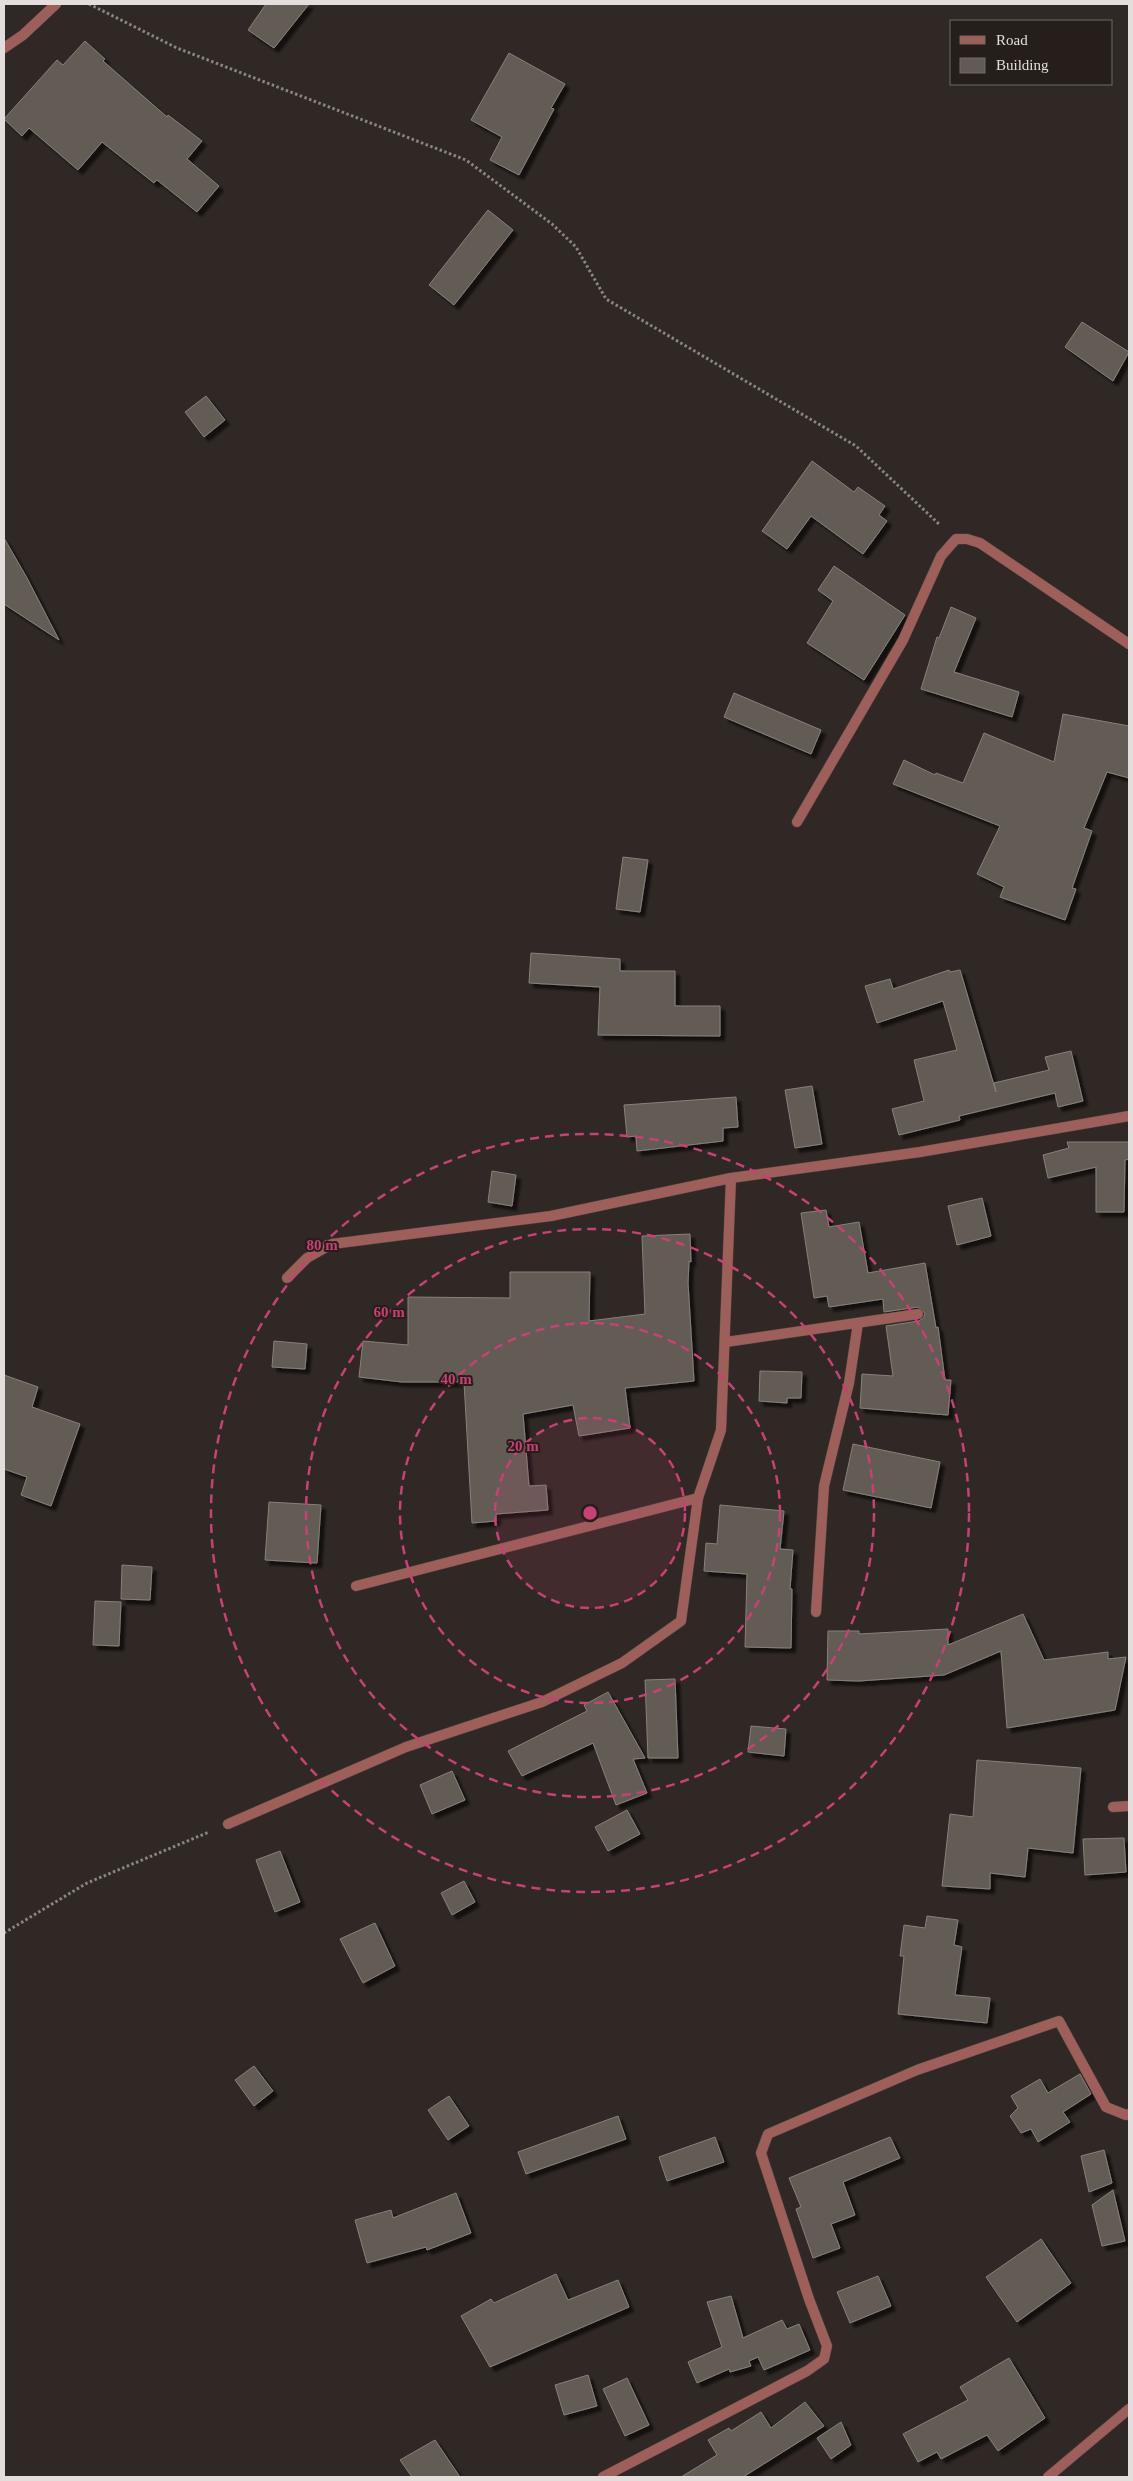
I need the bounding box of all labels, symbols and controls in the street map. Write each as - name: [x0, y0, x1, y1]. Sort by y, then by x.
- legend: [950, 20, 1113, 85]
- text: Road: [996, 32, 1028, 48]
- text: Building: [996, 57, 1049, 73]
- text: 80 m: [306, 1237, 338, 1253]
- text: 60 m: [373, 1304, 405, 1320]
- text: 40 m: [440, 1371, 472, 1387]
- text: 20 m: [507, 1438, 539, 1454]
- centre of rings: [581, 1504, 599, 1522]

